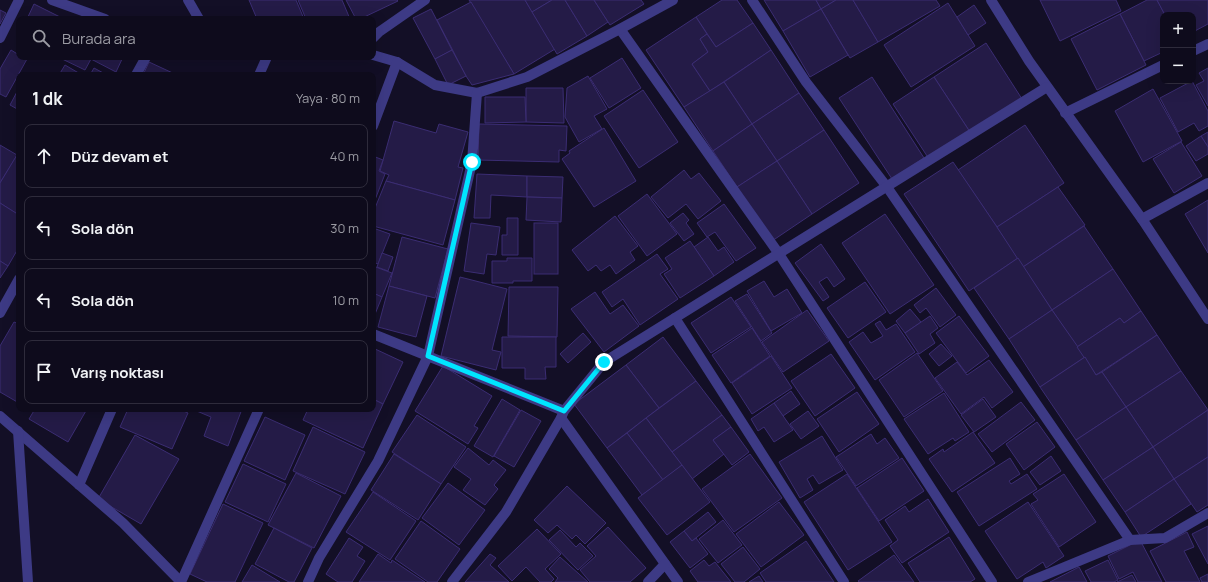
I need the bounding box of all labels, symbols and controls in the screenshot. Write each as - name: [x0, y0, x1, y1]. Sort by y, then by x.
- map controls: [1160, 12, 1196, 84]
- button: +: [1160, 12, 1196, 48]
- search box: [16, 16, 376, 60]
- icon: search: [30, 27, 52, 49]
- text: Burada ara: [62, 28, 136, 49]
- button: −: [1160, 48, 1196, 84]
- text: 1 dk: [32, 87, 62, 110]
- text: Yaya · 80 m: [296, 89, 360, 107]
- icon: ahead: [33, 145, 55, 167]
- text: Düz devam et: [71, 146, 168, 167]
- text: 40 m: [330, 147, 359, 165]
- route start: [463, 153, 481, 171]
- icon: left: [33, 217, 55, 239]
- text: Sola dön: [71, 218, 134, 239]
- text: 30 m: [330, 219, 359, 237]
- icon: left: [33, 289, 55, 311]
- text: Sola dön: [71, 290, 134, 311]
- text: 10 m: [332, 291, 359, 309]
- route end: [595, 353, 613, 371]
- icon: arrive: [33, 361, 55, 383]
- text: Varış noktası: [71, 362, 164, 383]

